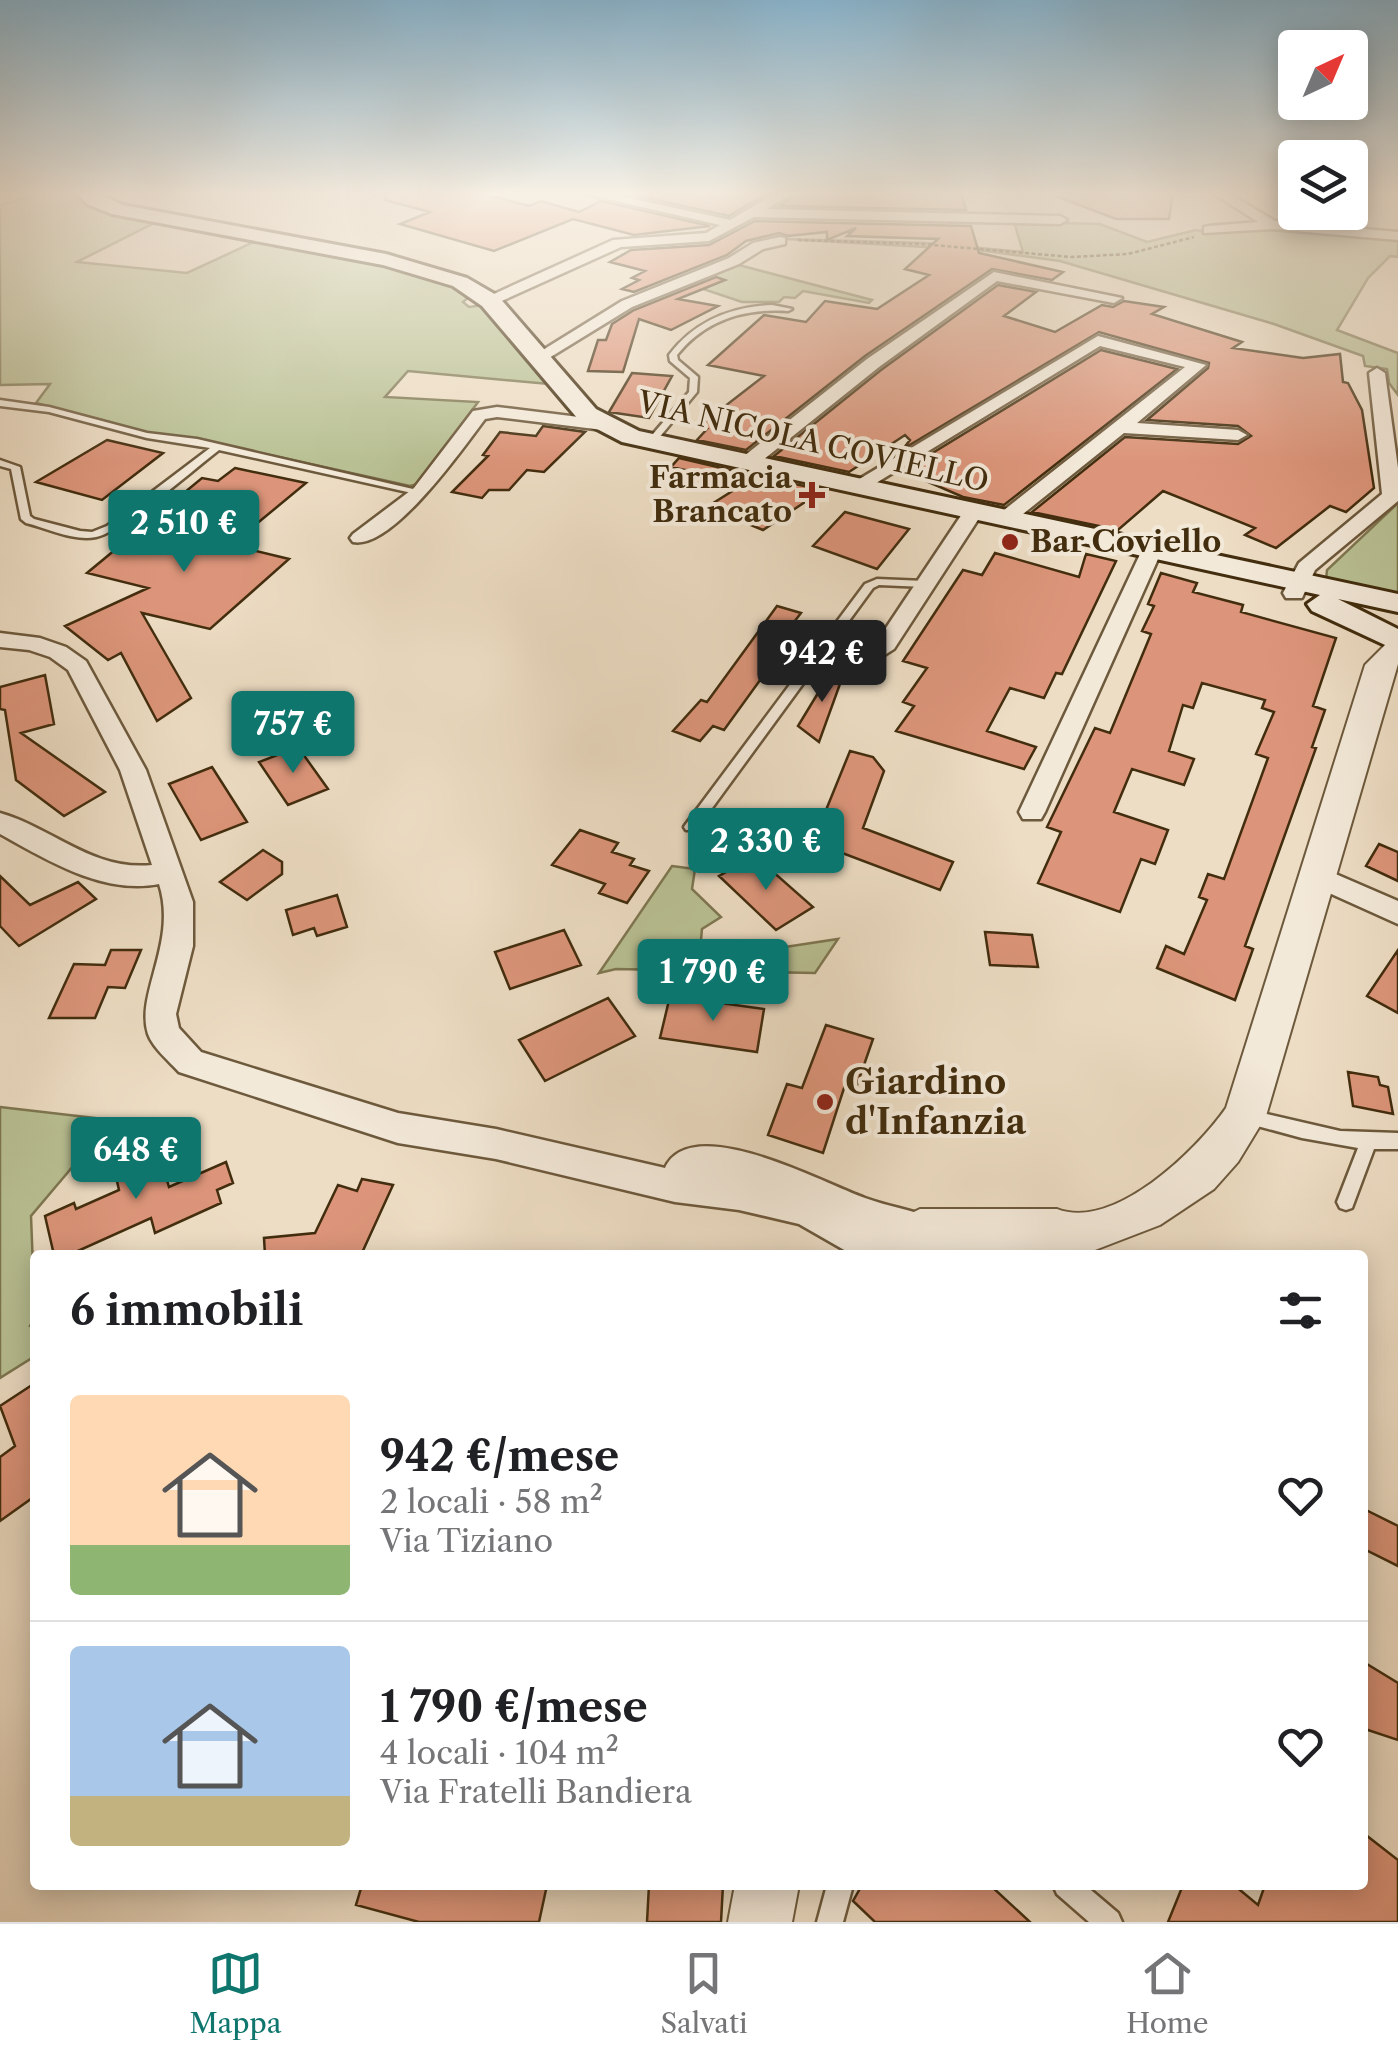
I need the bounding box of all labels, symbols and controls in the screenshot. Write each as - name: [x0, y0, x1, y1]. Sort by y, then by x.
- north arrow: [1278, 30, 1368, 120]
- map controls: [1278, 30, 1368, 230]
- button: layers: [1278, 140, 1368, 230]
- street label: VIA NICOLA COVIELLO: [633, 383, 992, 500]
- place label: Farmacia Brancato: [649, 459, 793, 530]
- marker: Farmacia Brancato: [801, 484, 823, 506]
- pin: 2 510 €: [92, 490, 276, 575]
- text: 2 510 €: [130, 503, 238, 542]
- place label: Bar Coviello: [1030, 523, 1221, 560]
- marker: Bar Coviello: [999, 531, 1021, 553]
- pin: 942 €: [752, 620, 892, 705]
- text: 942 €: [779, 633, 865, 672]
- pin: 757 €: [223, 691, 363, 776]
- text: 757 €: [253, 704, 333, 743]
- pin: 2 330 €: [674, 808, 858, 893]
- text: 2 330 €: [710, 821, 822, 860]
- pin: 1 790 €: [621, 939, 805, 1024]
- text: 1 790 €: [660, 952, 766, 991]
- place label: Giardino d'Infanzia: [845, 1060, 1027, 1143]
- marker: Giardino d'Infanzia: [814, 1091, 836, 1113]
- pin: 648 €: [66, 1117, 206, 1202]
- text: 648 €: [93, 1130, 179, 1169]
- icon: filters: [1273, 1283, 1328, 1338]
- text: 6 immobili: [70, 1284, 303, 1336]
- text: 942 €/mese: [380, 1430, 619, 1482]
- icon: home: [150, 1435, 270, 1555]
- icon: heart: [1273, 1468, 1328, 1523]
- text: 2 locali · 58 m²: [380, 1482, 603, 1521]
- text: Via Tiziano: [380, 1521, 553, 1560]
- text: 1 790 €/mese: [380, 1681, 648, 1733]
- icon: home: [150, 1686, 270, 1806]
- icon: heart: [1273, 1719, 1328, 1774]
- text: 4 locali · 104 m²: [380, 1733, 619, 1772]
- text: Via Fratelli Bandiera: [380, 1772, 692, 1811]
- tab: Mappa: [189, 1946, 282, 2040]
- tab: Salvati: [660, 1946, 747, 2040]
- tab: Home: [1126, 1946, 1209, 2040]

